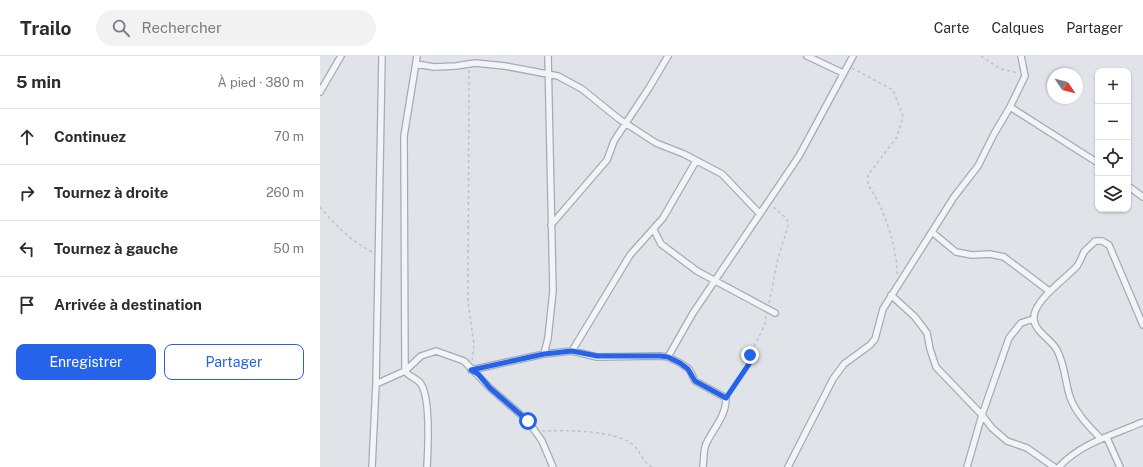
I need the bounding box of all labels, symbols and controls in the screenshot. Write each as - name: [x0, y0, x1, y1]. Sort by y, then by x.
- search box: [96, 10, 376, 46]
- text: Trailo: [20, 17, 72, 39]
- icon: search: [110, 17, 132, 39]
- text: Rechercher: [142, 19, 222, 36]
- text: Carte: [934, 20, 970, 36]
- text: Calques: [992, 20, 1044, 36]
- text: Partager: [1066, 20, 1123, 36]
- north arrow: [1047, 68, 1083, 104]
- map controls: [1095, 68, 1131, 212]
- button: +: [1095, 68, 1131, 104]
- text: 5 min: [16, 72, 61, 92]
- text: À pied · 380 m: [218, 75, 304, 90]
- button: −: [1095, 104, 1131, 140]
- icon: ahead: [16, 126, 38, 148]
- text: Continuez: [54, 128, 126, 145]
- text: 70 m: [274, 129, 304, 144]
- button: locate: [1095, 140, 1131, 176]
- button: layers: [1095, 176, 1131, 212]
- icon: right: [16, 182, 38, 204]
- text: Tournez à droite: [54, 184, 168, 201]
- text: 260 m: [266, 185, 304, 200]
- icon: left: [16, 238, 38, 260]
- text: Tournez à gauche: [54, 240, 178, 257]
- text: 50 m: [273, 241, 304, 256]
- icon: arrive: [16, 294, 38, 316]
- text: Arrivée à destination: [54, 296, 202, 313]
- button: Enregistrer: [16, 344, 156, 380]
- button: Partager: [164, 344, 304, 380]
- route end: [741, 346, 759, 364]
- route start: [519, 412, 537, 430]

